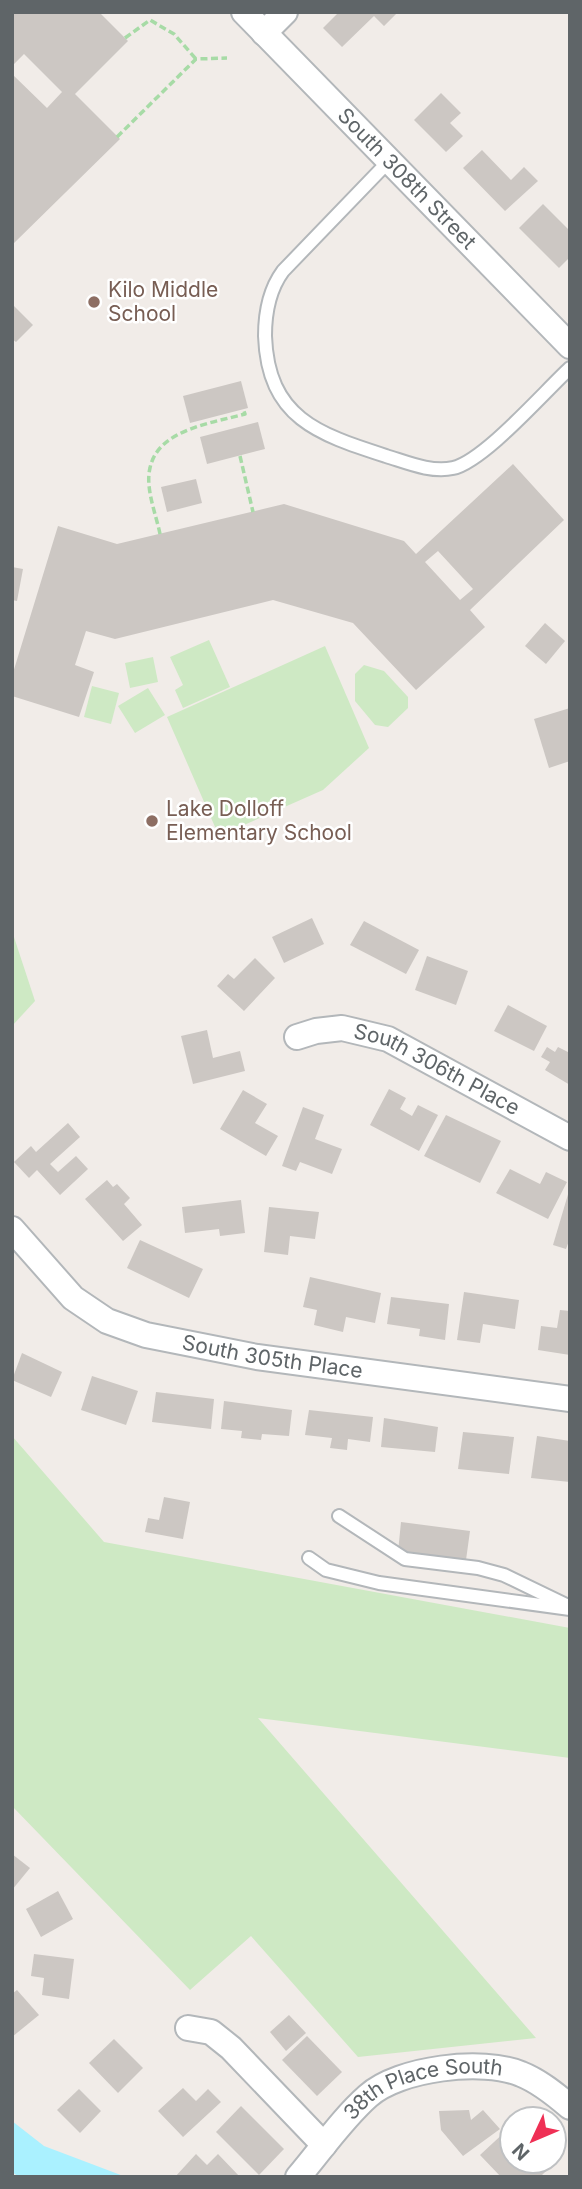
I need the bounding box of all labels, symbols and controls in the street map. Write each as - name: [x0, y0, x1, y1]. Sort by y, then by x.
- street label: South 308th Street: [333, 103, 482, 254]
- place label: Kilo Middle School: [108, 277, 218, 326]
- marker: Kilo Middle School: [86, 294, 102, 310]
- place label: Lake Dolloff Elementary School: [166, 796, 352, 845]
- marker: Lake Dolloff Elementary School: [144, 813, 160, 829]
- street label: South 306th Place: [351, 1018, 524, 1120]
- street label: South 305th Place: [180, 1329, 364, 1383]
- street label: 38th Place South: [338, 2053, 504, 2125]
- north arrow: [498, 2105, 568, 2175]
- text: N: [508, 2138, 534, 2165]

